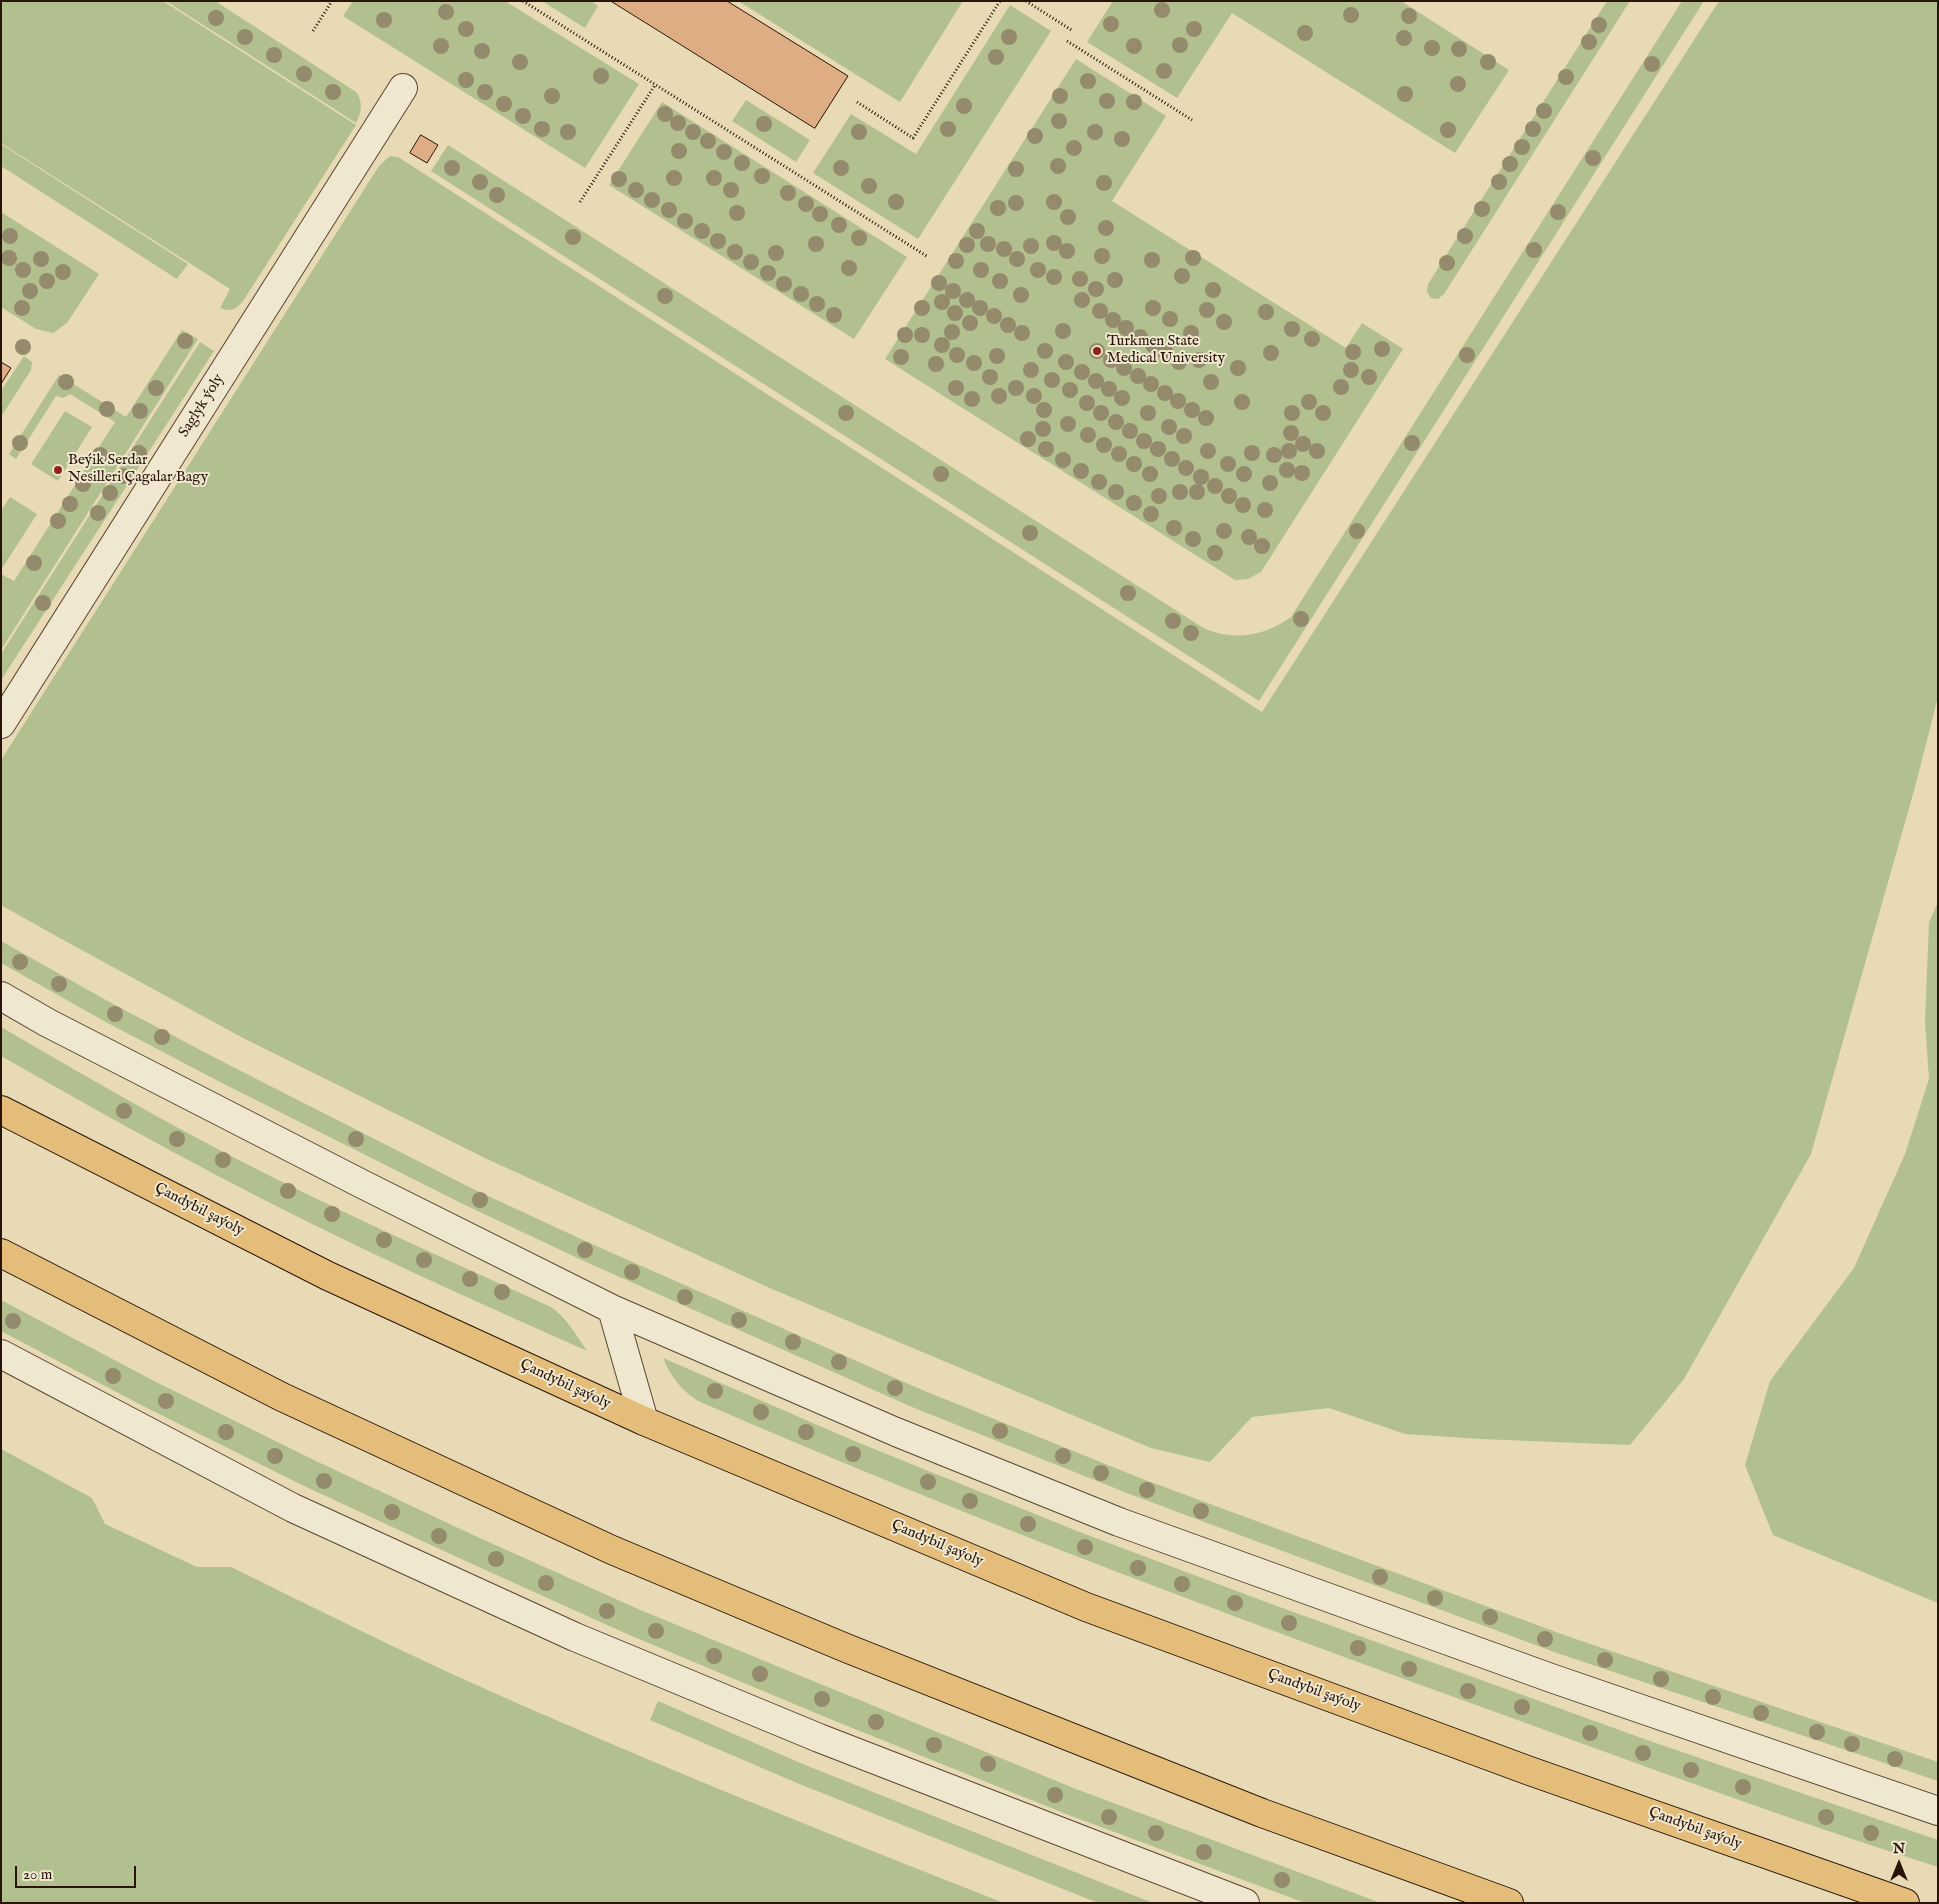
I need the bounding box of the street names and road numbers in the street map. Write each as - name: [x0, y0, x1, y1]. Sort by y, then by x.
- street label: Saglyk ýoly: [176, 371, 228, 441]
- street label: Çandybil şaýoly: [151, 1180, 247, 1240]
- street label: Çandybil şaýoly: [517, 1356, 613, 1414]
- street label: Çandybil şaýoly: [888, 1517, 986, 1571]
- street label: Çandybil şaýoly: [1265, 1666, 1363, 1716]
- street label: Çandybil şaýoly: [1646, 1804, 1744, 1854]

